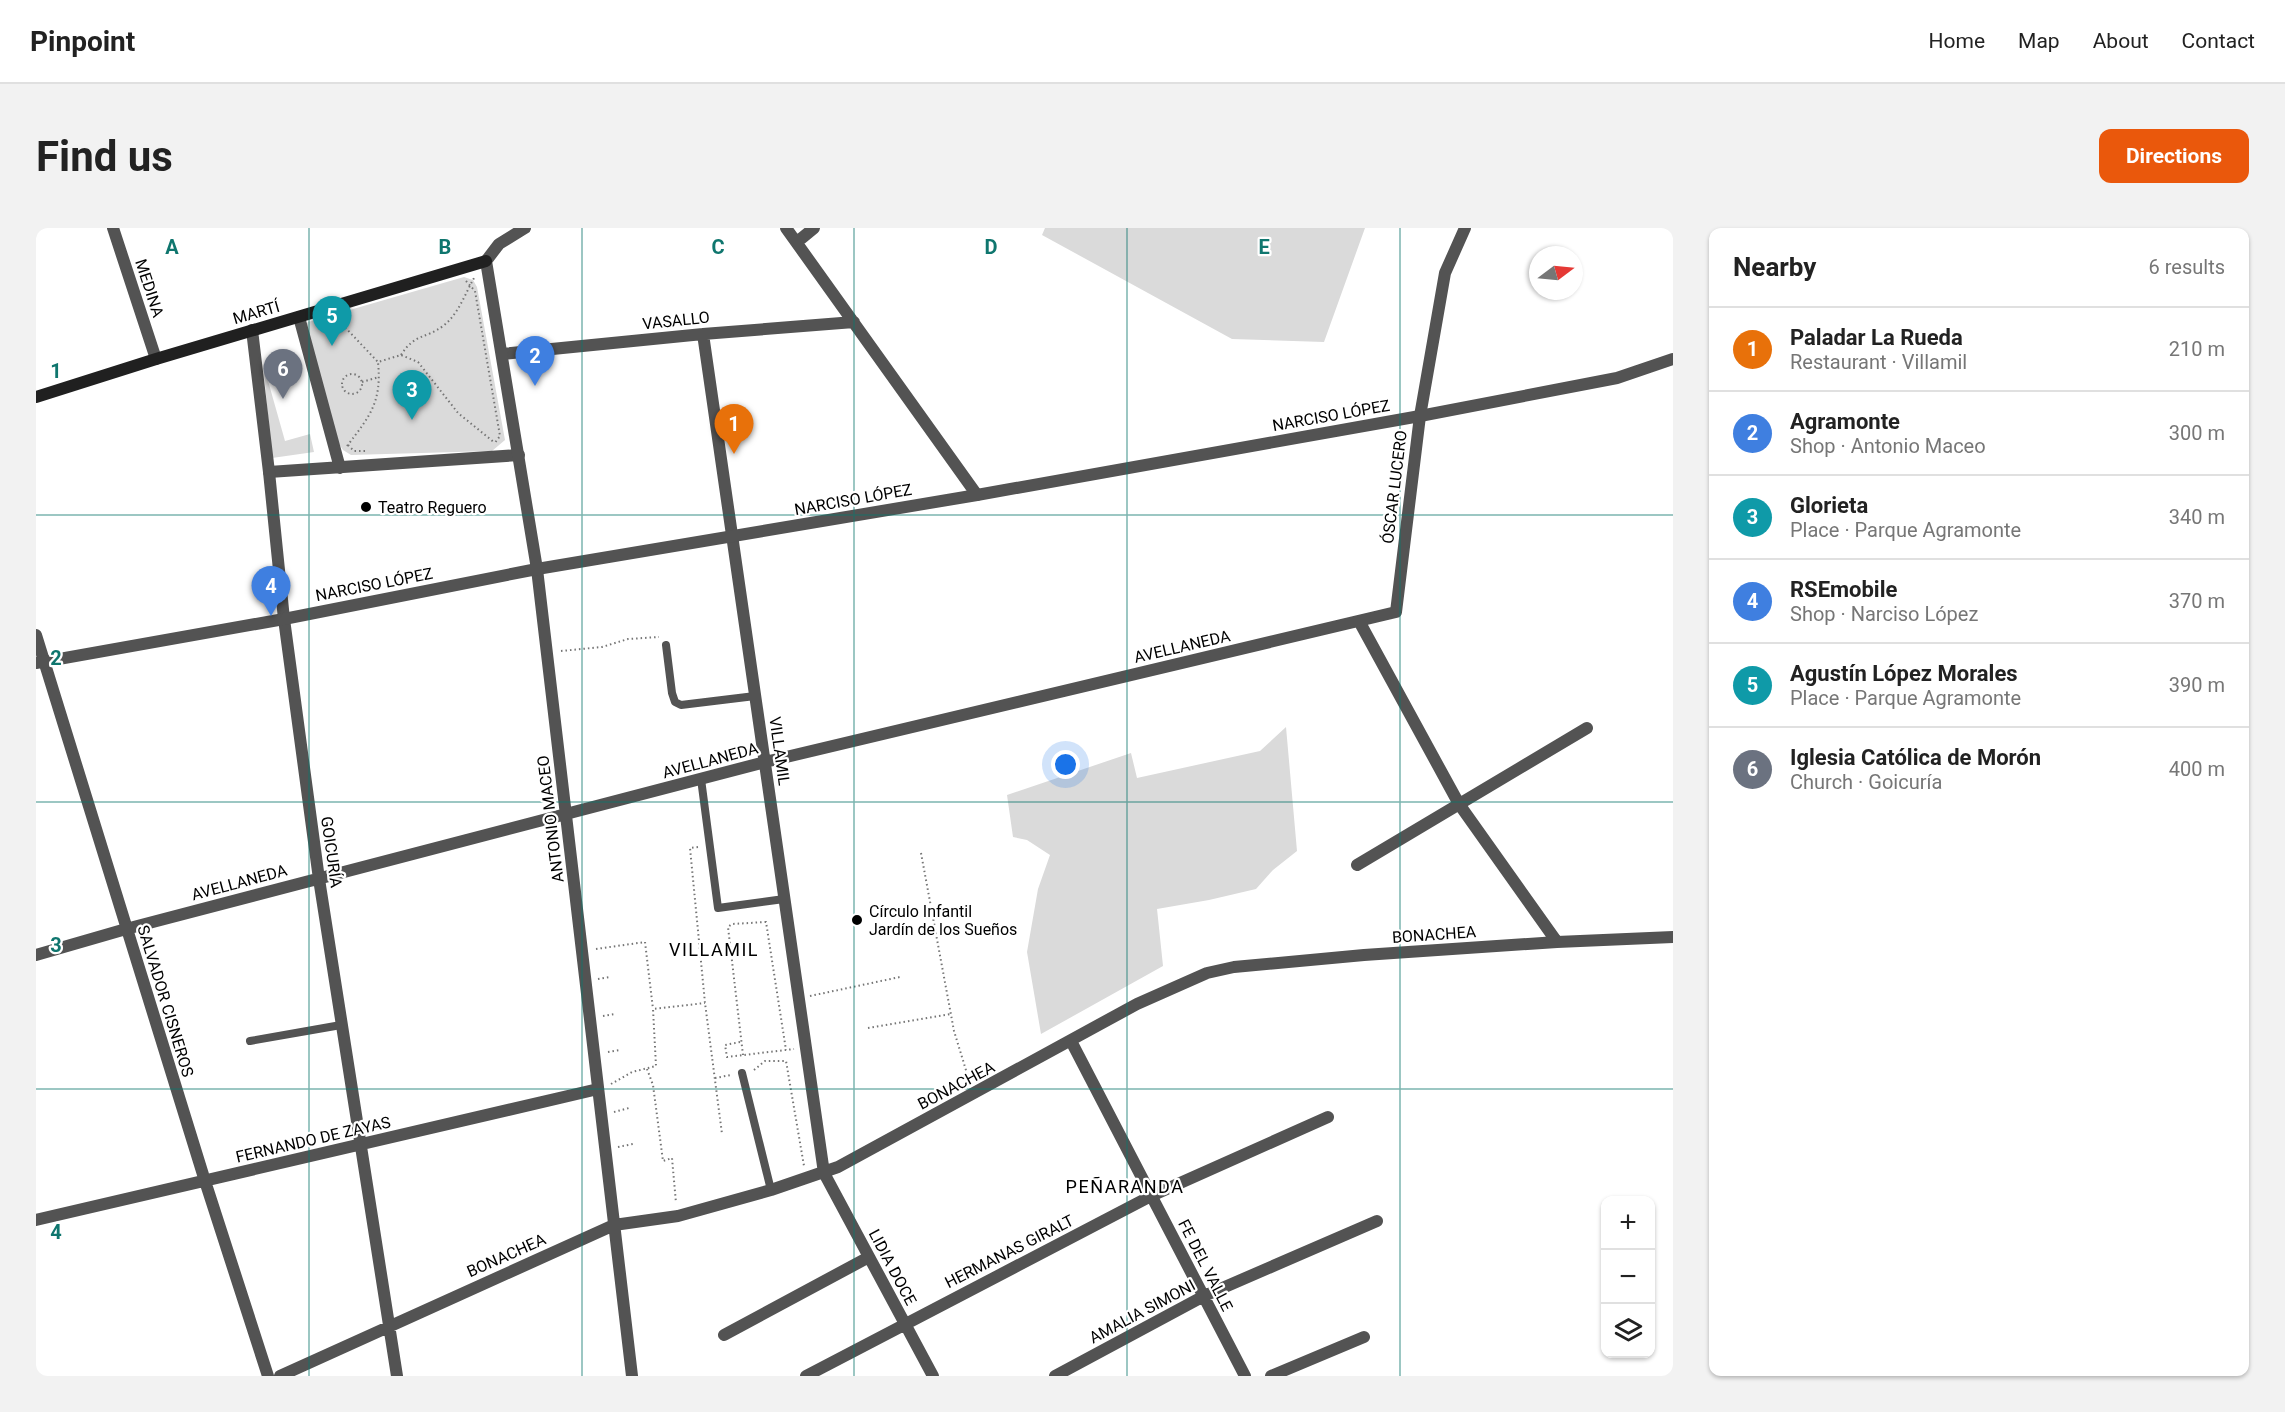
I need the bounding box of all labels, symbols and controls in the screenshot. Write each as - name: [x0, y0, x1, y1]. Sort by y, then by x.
- text: Pinpoint: [30, 25, 135, 58]
- text: Home: [1929, 29, 1985, 53]
- text: Map: [2018, 29, 2060, 53]
- text: About: [2093, 29, 2149, 53]
- text: Contact: [2182, 29, 2255, 53]
- button: Directions: [2099, 129, 2249, 183]
- text: Find us: [36, 132, 173, 181]
- text: A: [165, 235, 179, 259]
- text: B: [439, 235, 451, 259]
- text: C: [711, 235, 725, 259]
- text: D: [985, 235, 998, 259]
- text: E: [1258, 235, 1270, 259]
- north arrow: [1529, 246, 1583, 300]
- text: Nearby: [1733, 252, 1816, 282]
- text: 6 results: [2149, 255, 2225, 279]
- street label: MEDINA: [131, 257, 168, 320]
- pin: 5: [312, 296, 352, 346]
- street label: MARTÍ: [231, 297, 282, 328]
- street label: VASALLO: [641, 308, 711, 333]
- text: Paladar La Rueda: [1790, 325, 1963, 350]
- pin: 2: [516, 336, 554, 386]
- text: 1: [1747, 337, 1758, 361]
- text: 210 m: [2169, 337, 2225, 361]
- pin: 6: [264, 350, 302, 399]
- text: Restaurant · Villamil: [1790, 350, 1967, 374]
- text: 1: [50, 359, 62, 383]
- pin: 3: [392, 370, 431, 420]
- street label: NARCISO LÓPEZ: [1271, 395, 1391, 435]
- pin: 1: [714, 404, 754, 454]
- text: Agramonte: [1790, 409, 1900, 434]
- text: 2: [1747, 421, 1758, 445]
- text: 300 m: [2169, 421, 2225, 445]
- street label: ÓSCAR LUCERO: [1377, 429, 1411, 545]
- text: Shop · Antonio Maceo: [1790, 434, 1986, 458]
- street label: NARCISO LÓPEZ: [793, 479, 913, 519]
- text: Glorieta: [1790, 493, 1868, 518]
- place label: Teatro Reguero: [378, 498, 487, 517]
- marker: Teatro Reguero: [359, 500, 373, 514]
- text: 3: [1747, 505, 1758, 529]
- text: 340 m: [2169, 505, 2225, 529]
- text: Place · Parque Agramonte: [1790, 518, 2021, 542]
- street label: NARCISO LÓPEZ: [314, 563, 434, 605]
- pin: 4: [252, 566, 290, 616]
- text: RSEmobile: [1790, 577, 1897, 602]
- text: 4: [1747, 589, 1758, 613]
- text: 370 m: [2169, 589, 2225, 613]
- text: Shop · Narciso López: [1790, 602, 1978, 626]
- street label: AVELLANEDA: [1132, 626, 1233, 667]
- text: 2: [50, 646, 62, 670]
- text: Agustín López Morales: [1790, 661, 2018, 686]
- text: 5: [1747, 673, 1758, 697]
- text: 390 m: [2169, 673, 2225, 697]
- text: Place · Parque Agramonte: [1790, 686, 2021, 710]
- street label: VILLAMIL: [765, 715, 794, 787]
- street label: AVELLANEDA: [660, 738, 761, 782]
- text: Iglesia Católica de Morón: [1790, 745, 2041, 770]
- your location: [1051, 750, 1080, 779]
- street label: ANTONIO MACEO: [533, 754, 568, 883]
- text: 6: [1747, 757, 1758, 781]
- text: 400 m: [2169, 757, 2225, 781]
- text: Church · Goicuría: [1790, 770, 1942, 794]
- street label: GOICURÍA: [317, 815, 346, 890]
- street label: AVELLANEDA: [189, 860, 290, 904]
- place label: Círculo Infantil Jardín de los Sueños: [869, 902, 1017, 939]
- marker: Círculo Infantil Jardín de los Sueños: [850, 913, 864, 927]
- street label: BONACHEA: [1391, 922, 1477, 947]
- street label: SALVADOR CISNEROS: [133, 923, 198, 1079]
- text: 3: [50, 933, 62, 957]
- district label: VILLAMIL: [669, 939, 759, 960]
- street label: BONACHEA: [915, 1057, 998, 1114]
- street label: FERNANDO DE ZAYAS: [234, 1112, 392, 1167]
- district label: PEÑARANDA: [1066, 1176, 1184, 1197]
- map controls: [1601, 1196, 1655, 1358]
- button: +: [1601, 1196, 1655, 1250]
- street label: HERMANAS GIRALT: [942, 1211, 1077, 1292]
- street label: FE DEL VALLE: [1174, 1216, 1237, 1314]
- text: 4: [50, 1220, 62, 1244]
- street label: LIDIA DOCE: [865, 1226, 921, 1309]
- street label: BONACHEA: [464, 1229, 549, 1281]
- button: −: [1601, 1250, 1655, 1304]
- street label: AMALIA SIMONI: [1086, 1276, 1198, 1347]
- button: layers: [1601, 1304, 1655, 1358]

